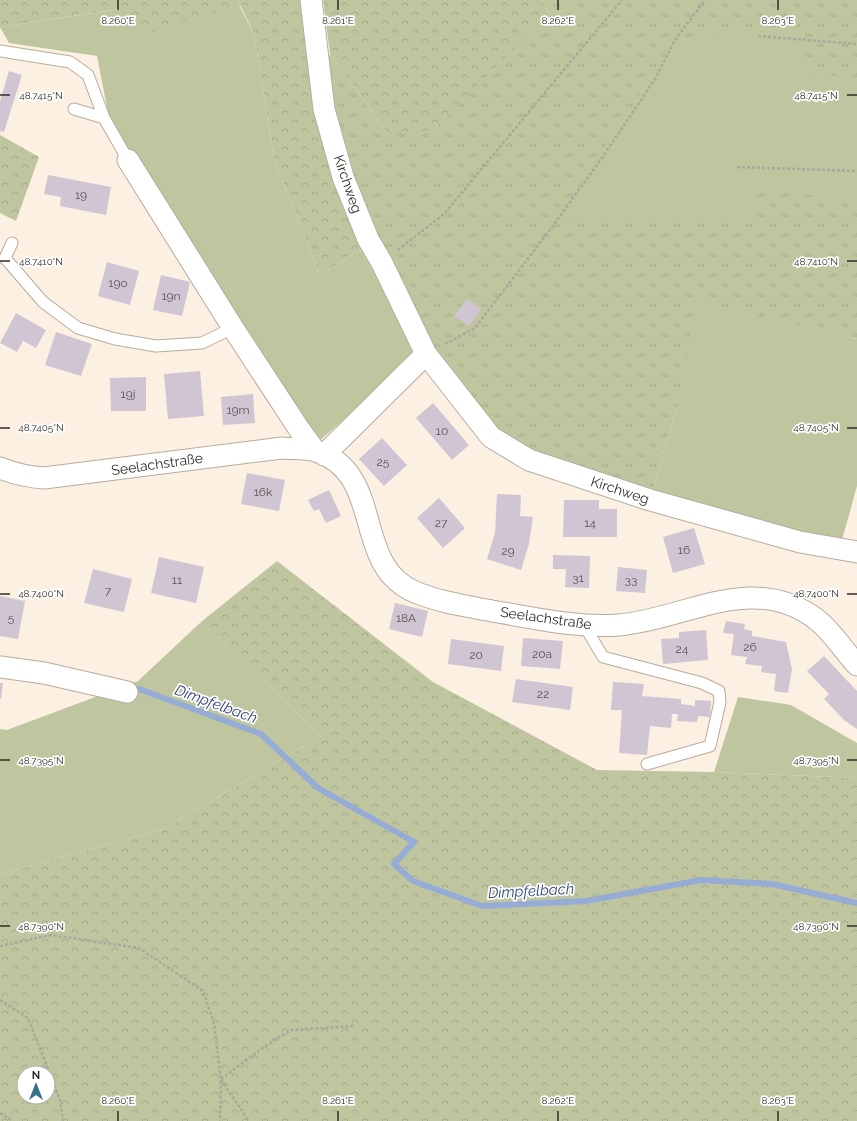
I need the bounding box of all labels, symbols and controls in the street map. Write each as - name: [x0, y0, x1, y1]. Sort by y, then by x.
- text: 8.260°E: [101, 15, 135, 26]
- text: 8.261°E: [322, 15, 354, 26]
- text: 8.262°E: [542, 15, 574, 26]
- text: 8.263°E: [762, 15, 794, 26]
- text: 48.7415°N: [19, 90, 63, 101]
- text: 48.7415°N: [794, 90, 838, 101]
- street label: Kirchweg: [331, 153, 365, 215]
- house number: 19: [75, 188, 87, 202]
- text: 48.7410°N: [19, 256, 63, 267]
- text: 48.7410°N: [794, 256, 838, 267]
- house number: 19o: [108, 276, 128, 290]
- house number: 19n: [161, 289, 181, 303]
- house number: 19j: [121, 387, 135, 401]
- house number: 19m: [226, 403, 250, 417]
- text: 48.7405°N: [18, 422, 64, 433]
- text: 48.7405°N: [793, 422, 839, 433]
- house number: 10: [436, 424, 448, 438]
- street label: Seelachstraße: [110, 450, 204, 478]
- house number: 25: [377, 455, 390, 469]
- street label: Kirchweg: [589, 473, 651, 507]
- house number: 16k: [254, 485, 273, 499]
- house number: 27: [435, 516, 448, 530]
- house number: 14: [584, 516, 596, 530]
- house number: 16: [678, 543, 690, 557]
- house number: 29: [501, 544, 515, 558]
- house number: 31: [572, 571, 584, 585]
- house number: 11: [172, 573, 182, 587]
- house number: 33: [625, 573, 637, 587]
- house number: 7: [105, 584, 112, 598]
- text: 48.7400°N: [18, 588, 64, 599]
- text: 48.7400°N: [793, 588, 839, 599]
- street label: Seelachstraße: [499, 604, 593, 632]
- house number: 5: [8, 611, 15, 625]
- house number: 18A: [396, 611, 416, 625]
- house number: 26: [743, 640, 757, 654]
- house number: 24: [676, 642, 689, 656]
- house number: 20a: [532, 647, 552, 661]
- house number: 20: [469, 648, 483, 662]
- water label: Dimpfelbach: [172, 681, 260, 727]
- house number: 22: [537, 687, 549, 701]
- text: 48.7395°N: [18, 755, 64, 766]
- text: 48.7395°N: [793, 755, 839, 766]
- water label: Dimpfelbach: [487, 880, 575, 902]
- text: 48.7390°N: [18, 921, 64, 932]
- text: 48.7390°N: [793, 921, 839, 932]
- north arrow: [16, 1065, 56, 1105]
- text: N: [32, 1069, 40, 1082]
- text: 8.260°E: [101, 1095, 135, 1106]
- text: 8.261°E: [322, 1095, 354, 1106]
- text: 8.262°E: [542, 1095, 574, 1106]
- text: 8.263°E: [762, 1095, 794, 1106]

